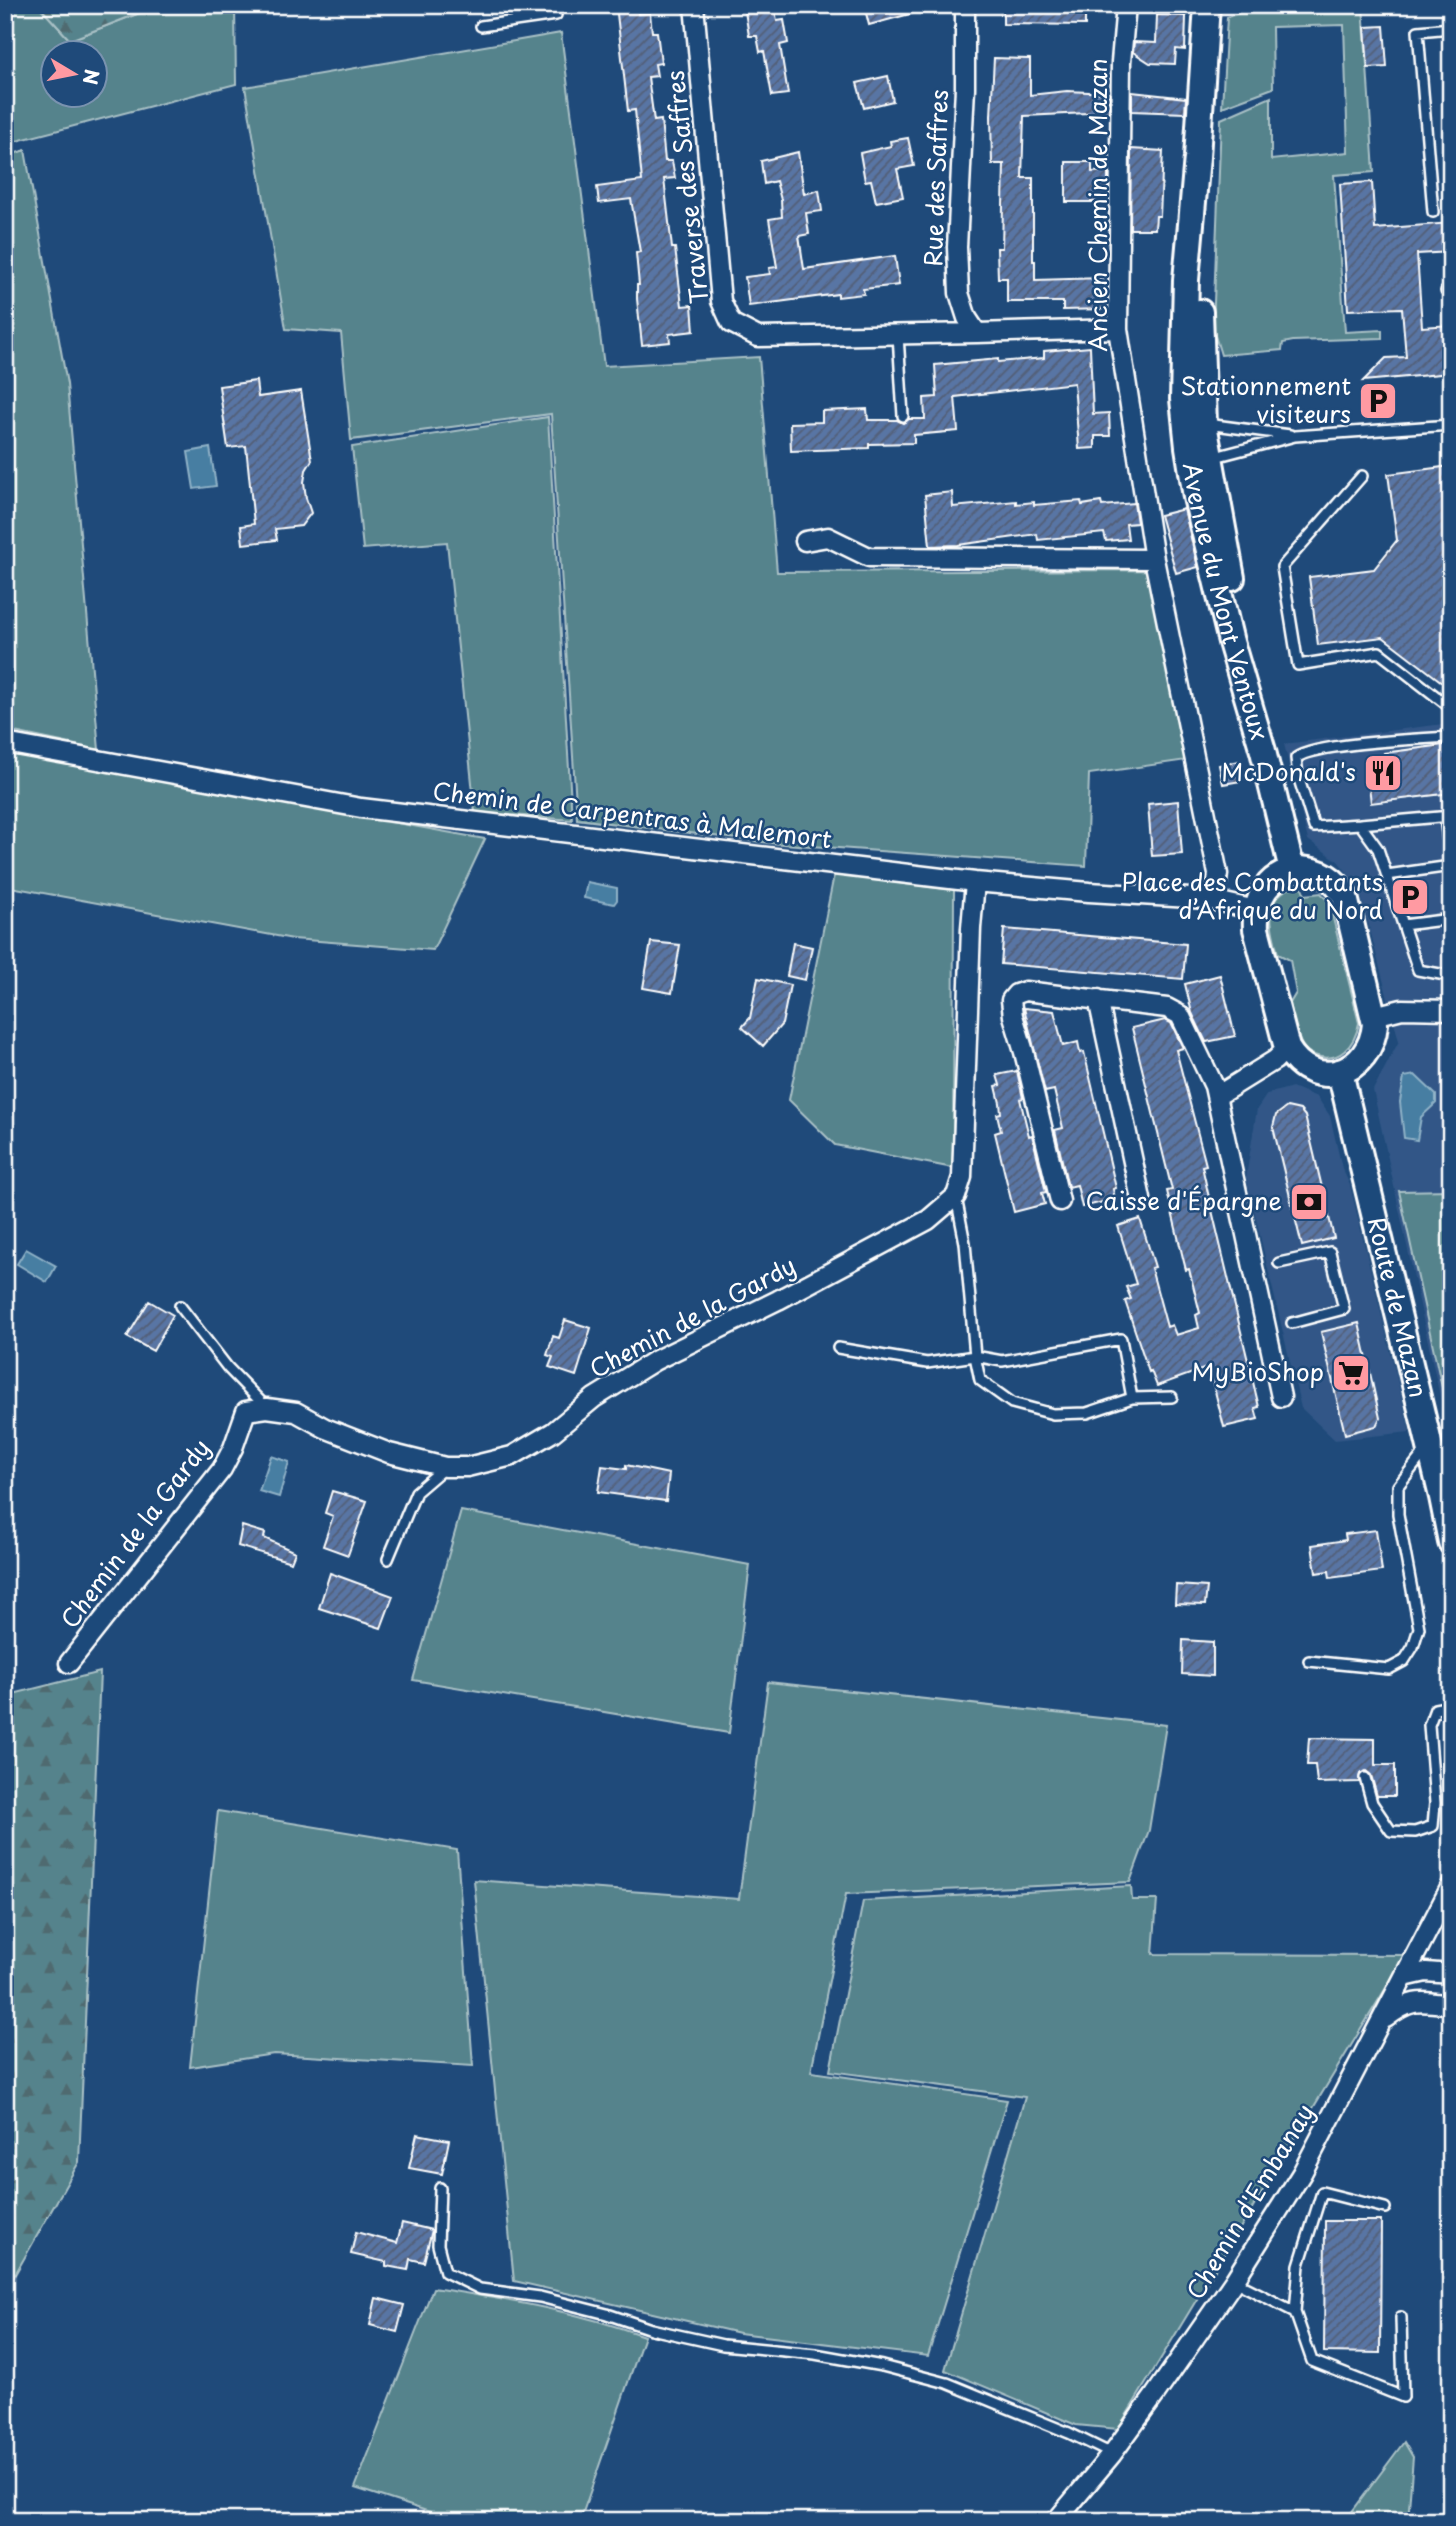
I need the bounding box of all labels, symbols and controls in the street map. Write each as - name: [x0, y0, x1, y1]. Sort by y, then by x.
- north arrow: [38, 38, 108, 108]
- street label: Ancien Chemin de Mazan: [1079, 58, 1115, 352]
- text: N: [77, 67, 107, 87]
- street label: Traverse des Saffres: [656, 69, 716, 306]
- street label: Rue des Saffres: [914, 89, 956, 267]
- place label: Stationnement visiteurs: [1181, 367, 1351, 431]
- parking icon: Stationnement visiteurs: [1357, 380, 1399, 422]
- street label: Avenue du Mont Ventoux: [1175, 460, 1279, 744]
- restaurant icon: McDonald's: [1362, 752, 1404, 794]
- place label: McDonald's: [1221, 753, 1356, 789]
- street label: Chemin de Carpentras à Malemort: [431, 772, 834, 856]
- place label: Place des Combattants d’Afrique du Nord: [1122, 863, 1383, 927]
- parking icon: Place des Combattants d’Afrique du Nord: [1389, 876, 1431, 918]
- bank icon: Caisse d'Épargne: [1288, 1181, 1330, 1223]
- place label: Caisse d'Épargne: [1085, 1182, 1282, 1218]
- street label: Route de Mazan: [1359, 1213, 1437, 1401]
- street label: Chemin de la Gardy: [583, 1247, 802, 1386]
- supermarket icon: MyBioShop: [1330, 1352, 1372, 1394]
- place label: MyBioShop: [1192, 1353, 1324, 1389]
- street label: Chemin de la Gardy: [51, 1431, 218, 1635]
- street label: Chemin d'Embanay: [1177, 2096, 1322, 2306]

